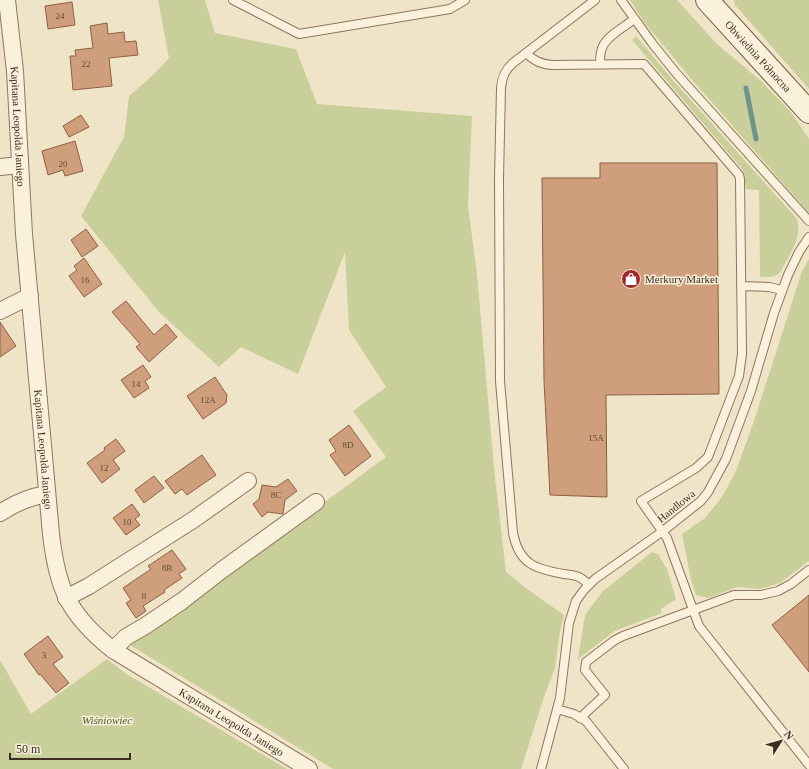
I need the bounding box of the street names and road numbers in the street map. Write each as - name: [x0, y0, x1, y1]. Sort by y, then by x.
- street label: Obwiednia Północna: [723, 18, 794, 94]
- street label: Kapitana Leopolda Janiego: [9, 66, 27, 187]
- street label: Kapitana Leopolda Janiego: [32, 389, 55, 510]
- street label: Handlowa: [655, 487, 697, 525]
- street label: Kapitana Leopolda Janiego: [177, 686, 287, 759]

